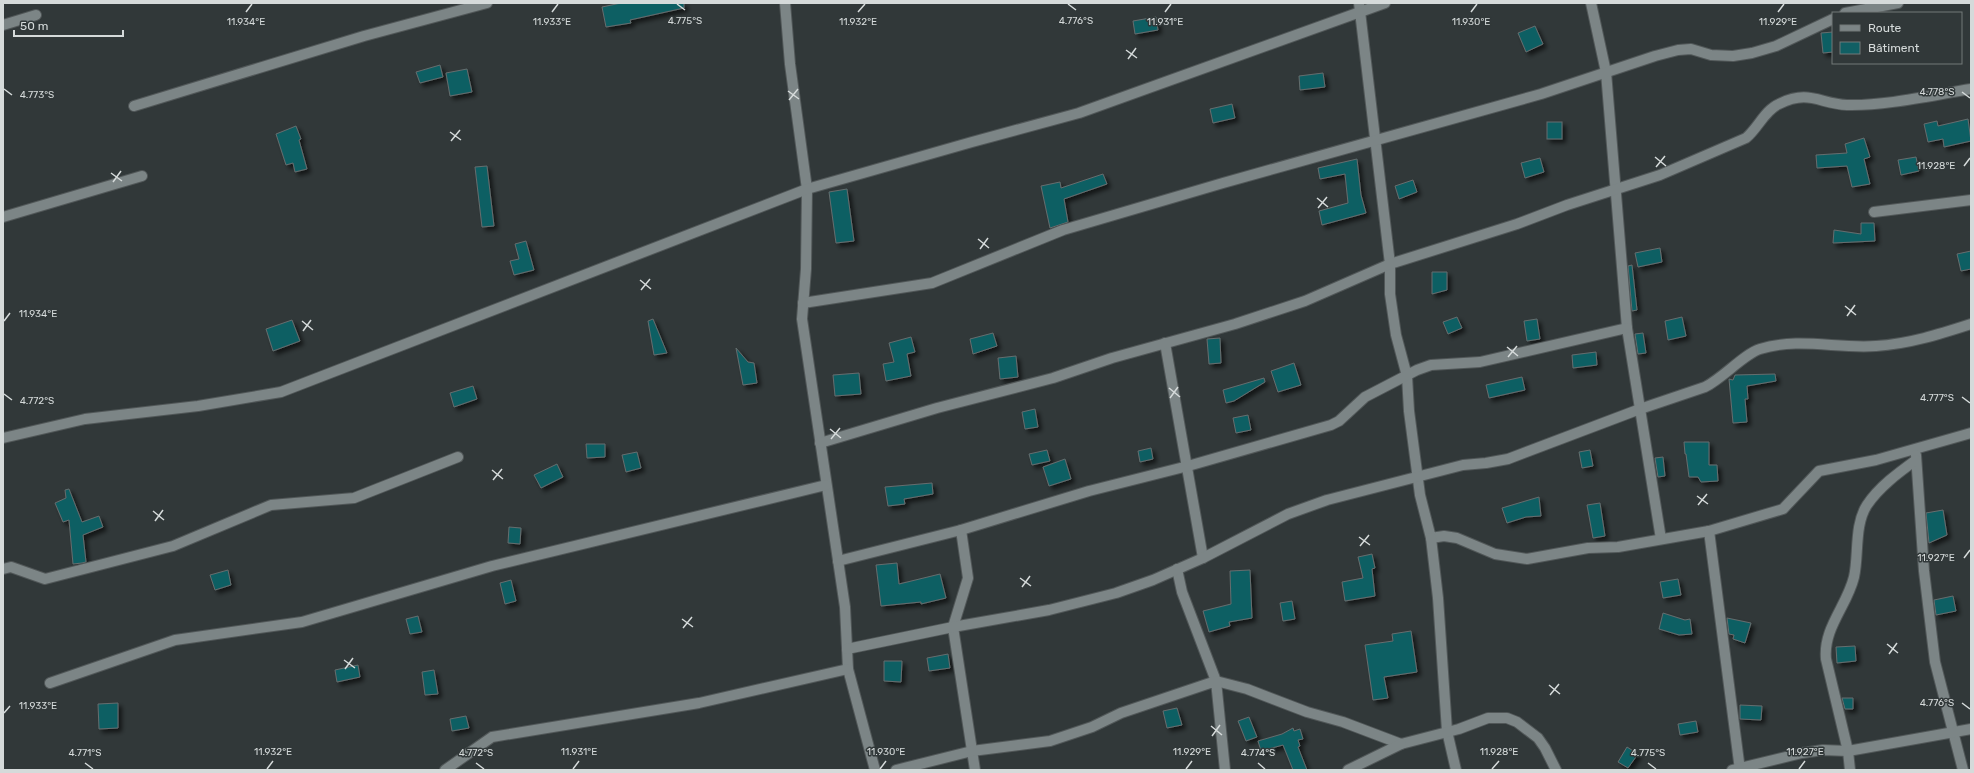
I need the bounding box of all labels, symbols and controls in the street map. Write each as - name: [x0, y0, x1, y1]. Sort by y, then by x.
- scale bar: [14, 12, 123, 38]
- legend: [1832, 12, 1962, 64]
- text: 4.775°S: [668, 15, 702, 27]
- text: 4.776°S: [1059, 15, 1093, 27]
- text: 11.934°E: [227, 16, 265, 28]
- text: 11.933°E: [533, 16, 571, 28]
- text: 11.932°E: [839, 16, 877, 28]
- text: 11.931°E: [1147, 16, 1183, 28]
- text: 11.930°E: [1452, 16, 1490, 28]
- text: 11.929°E: [1759, 16, 1797, 28]
- text: 50 m: [20, 19, 48, 33]
- text: Route: [1868, 21, 1902, 35]
- text: Bâtiment: [1868, 41, 1920, 55]
- text: 4.778°S: [1920, 86, 1955, 98]
- text: 4.773°S: [20, 89, 54, 101]
- text: 11.928°E: [1917, 160, 1955, 172]
- text: 11.934°E: [19, 308, 57, 320]
- text: 4.777°S: [1920, 392, 1954, 404]
- text: 4.772°S: [20, 395, 54, 407]
- text: 11.927°E: [1917, 552, 1955, 564]
- text: 4.776°S: [1920, 697, 1954, 709]
- text: 11.933°E: [19, 700, 57, 712]
- text: 11.932°E: [254, 746, 292, 758]
- text: 11.931°E: [561, 746, 597, 758]
- text: 11.930°E: [867, 746, 905, 758]
- text: 11.929°E: [1173, 746, 1211, 758]
- text: 11.928°E: [1480, 746, 1518, 758]
- text: 11.927°E: [1786, 746, 1824, 758]
- text: 4.771°S: [69, 747, 101, 759]
- text: 4.772°S: [459, 747, 493, 759]
- text: 4.774°S: [1241, 747, 1275, 759]
- text: 4.775°S: [1631, 747, 1665, 759]

